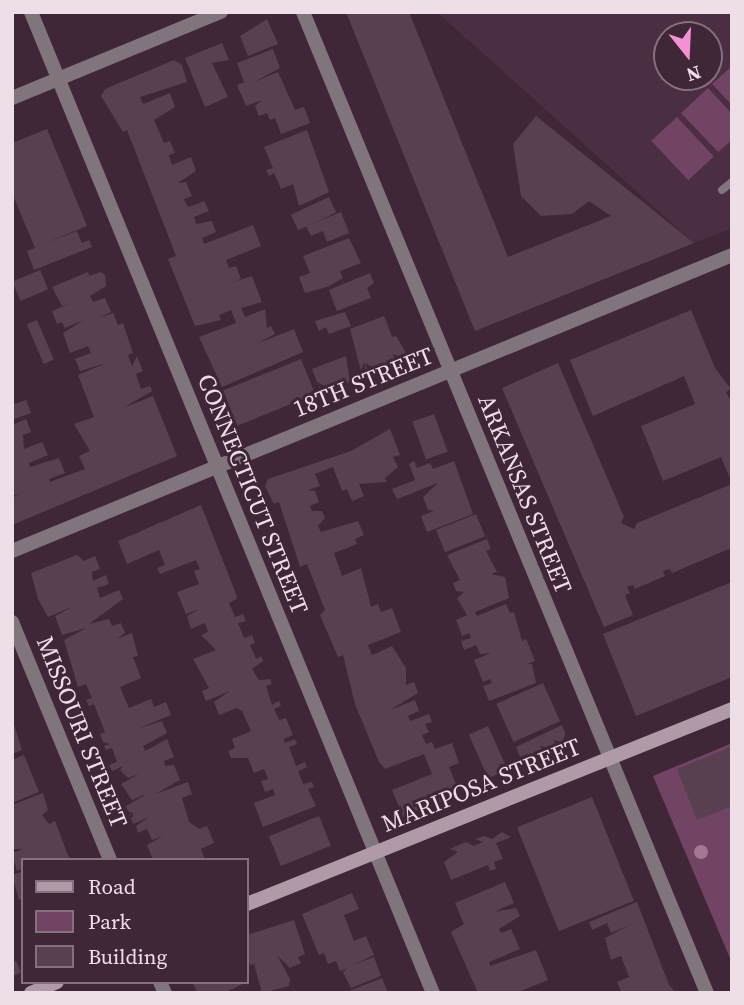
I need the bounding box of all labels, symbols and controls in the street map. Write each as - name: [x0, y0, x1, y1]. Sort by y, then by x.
- north arrow: [653, 21, 723, 91]
- text: N: [683, 60, 704, 89]
- street label: 18TH STREET: [289, 341, 437, 423]
- street label: CONNECTICUT STREET: [192, 369, 314, 619]
- street label: ARKANSAS STREET: [472, 390, 578, 598]
- street label: MISSOURI STREET: [30, 632, 134, 832]
- street label: MARIPOSA STREET: [377, 732, 585, 838]
- legend: [21, 858, 248, 984]
- text: Road: [88, 872, 136, 901]
- text: Park: [88, 907, 131, 936]
- text: Building: [88, 942, 167, 971]

